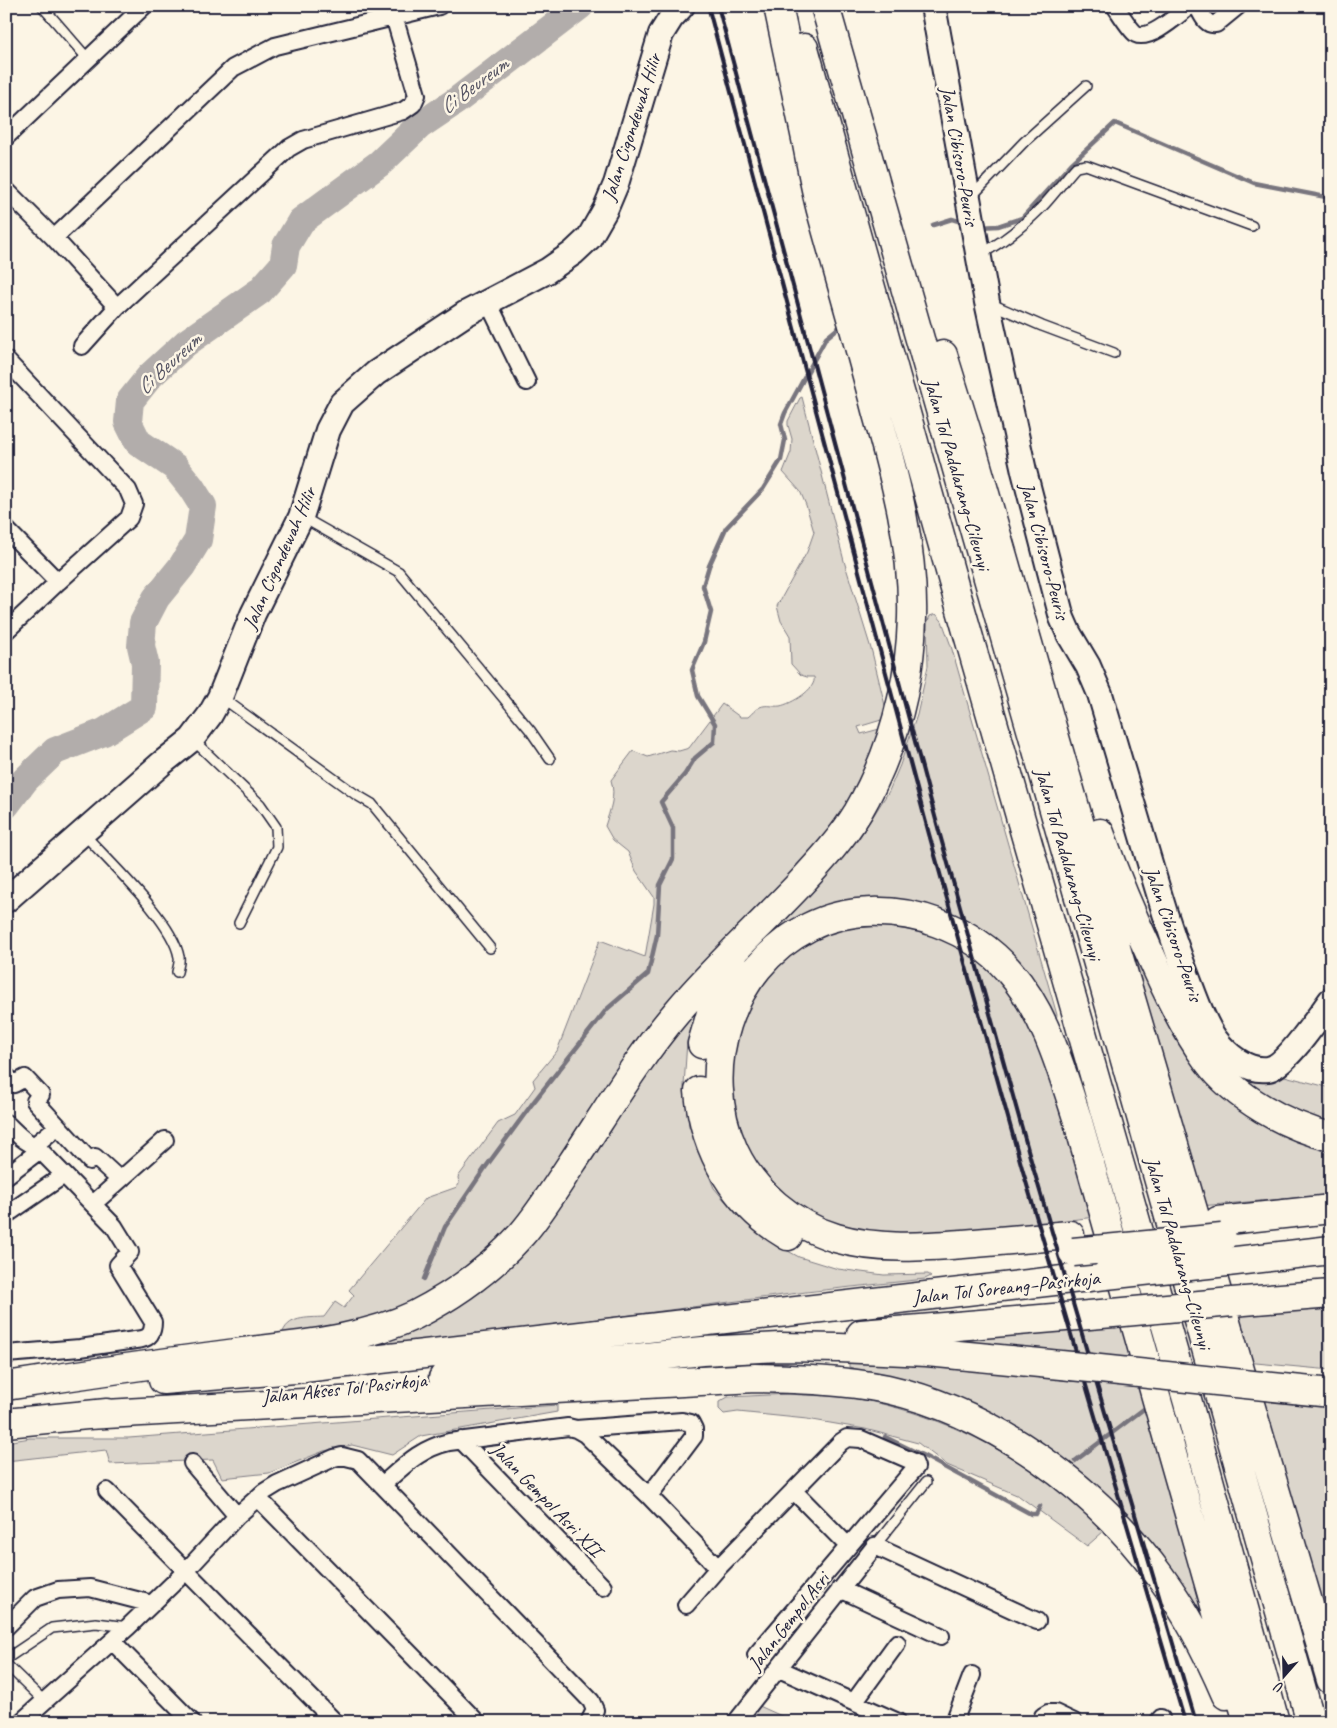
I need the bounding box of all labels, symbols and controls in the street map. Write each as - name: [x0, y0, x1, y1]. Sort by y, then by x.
- water label: Ci Beureum: [435, 49, 515, 119]
- street label: Jalan Cigondewah Hilir: [596, 49, 668, 205]
- street label: Jalan Cibisoro-Peuris: [935, 84, 984, 230]
- water label: Ci Beureum: [131, 325, 208, 400]
- street label: Jalan Tol Padalarang–Cileunyi: [918, 374, 998, 575]
- street label: Jalan Cibisoro-Peuris: [1014, 479, 1075, 625]
- street label: Jalan Cigondewah Hilir: [237, 482, 323, 634]
- street label: Jalan Tol Padalarang–Cileunyi: [1029, 764, 1109, 965]
- street label: Jalan Cibisoro-Peuris: [1138, 863, 1209, 1007]
- street label: Jalan Tol Padalarang–Cileunyi: [1139, 1153, 1219, 1354]
- street label: Jalan Tol Soreang–Pasirkoja: [910, 1265, 1102, 1310]
- street label: Jalan Akses Tol Pasirkoja: [260, 1367, 429, 1410]
- street label: Jalan Gempol Asri XII: [485, 1436, 610, 1565]
- street label: Jalan Gempol Asri: [742, 1565, 836, 1676]
- north arrow: [1260, 1650, 1310, 1700]
- text: U: [1271, 1677, 1286, 1697]

